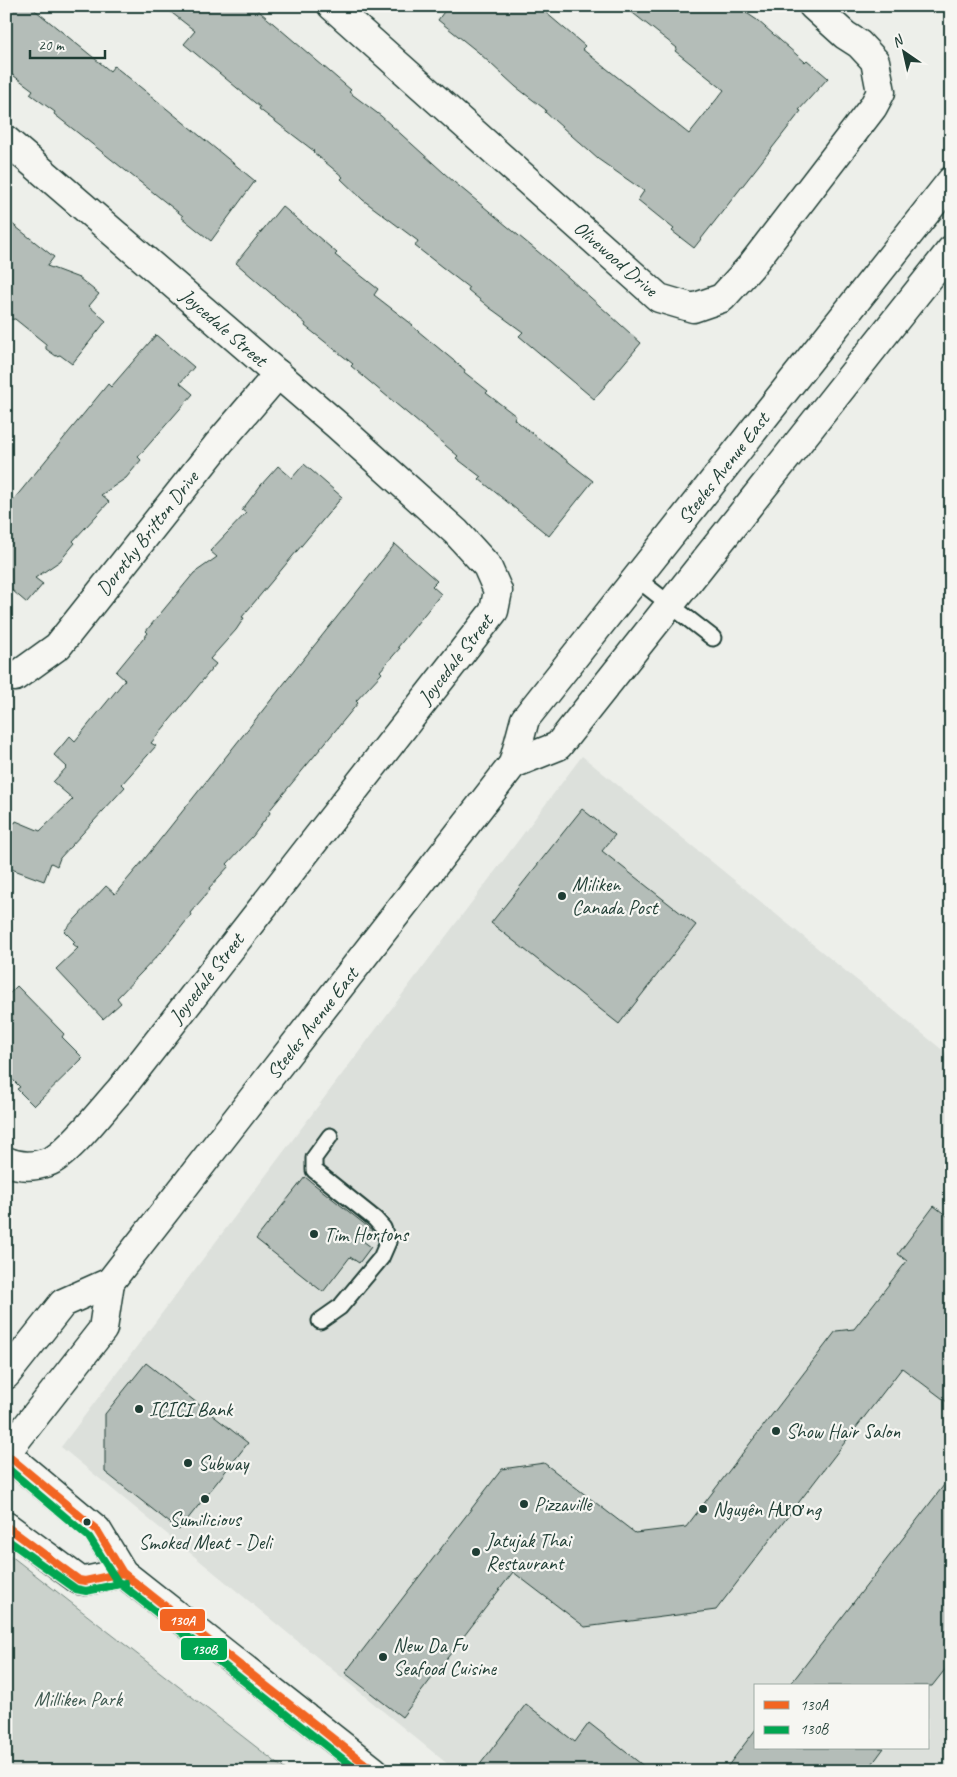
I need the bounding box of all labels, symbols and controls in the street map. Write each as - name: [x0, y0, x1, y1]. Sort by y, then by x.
- scale bar: [30, 28, 105, 60]
- north arrow: [880, 28, 930, 78]
- text: N: [889, 31, 907, 51]
- text: 20 m: [38, 36, 65, 55]
- street label: Olivewood Drive: [568, 215, 664, 303]
- street label: Joycedale Street: [174, 282, 274, 373]
- street label: Steeles Avenue East: [672, 406, 776, 529]
- street label: Dorothy Britton Drive: [91, 465, 205, 601]
- street label: Joycedale Street: [412, 608, 500, 710]
- place label: Miliken Canada Post: [572, 872, 660, 920]
- marker: Miliken Canada Post: [556, 890, 568, 902]
- street label: Joycedale Street: [163, 927, 251, 1029]
- street label: Steeles Avenue East: [261, 961, 365, 1084]
- place label: Tim Hortons: [324, 1222, 410, 1247]
- marker: Tim Hortons: [308, 1228, 320, 1240]
- place label: ICICI Bank: [149, 1397, 234, 1422]
- marker: ICICI Bank: [133, 1403, 145, 1415]
- place label: Show Hair Salon: [786, 1419, 901, 1444]
- marker: Show Hair Salon: [770, 1425, 782, 1437]
- place label: Subway: [198, 1451, 251, 1476]
- marker: Subway: [182, 1457, 194, 1469]
- place label: Pizzaville: [534, 1492, 593, 1517]
- marker: Sumilicious Smoked Meat - Deli: [199, 1493, 211, 1505]
- place label: Nguyên Hương: [713, 1497, 823, 1522]
- marker: Pizzaville: [518, 1498, 530, 1510]
- marker: Nguyên Hương: [697, 1503, 709, 1515]
- place label: Sumilicious Smoked Meat - Deli: [139, 1507, 274, 1555]
- unlabelled marker: [82, 1517, 92, 1527]
- place label: Jatujak Thai Restaurant: [485, 1528, 573, 1576]
- marker: Jatujak Thai Restaurant: [470, 1546, 482, 1558]
- line badge: 130A: [159, 1608, 206, 1632]
- text: 130A: [169, 1612, 196, 1629]
- place label: New Da Fu Seafood Cuisine: [393, 1633, 498, 1681]
- line badge: 130B: [180, 1637, 228, 1661]
- text: 130B: [191, 1641, 219, 1658]
- marker: New Da Fu Seafood Cuisine: [377, 1651, 389, 1663]
- legend: [754, 1684, 930, 1750]
- park label: Milliken Park: [34, 1687, 124, 1712]
- text: 130A: [800, 1696, 829, 1715]
- text: 130B: [800, 1720, 829, 1739]

